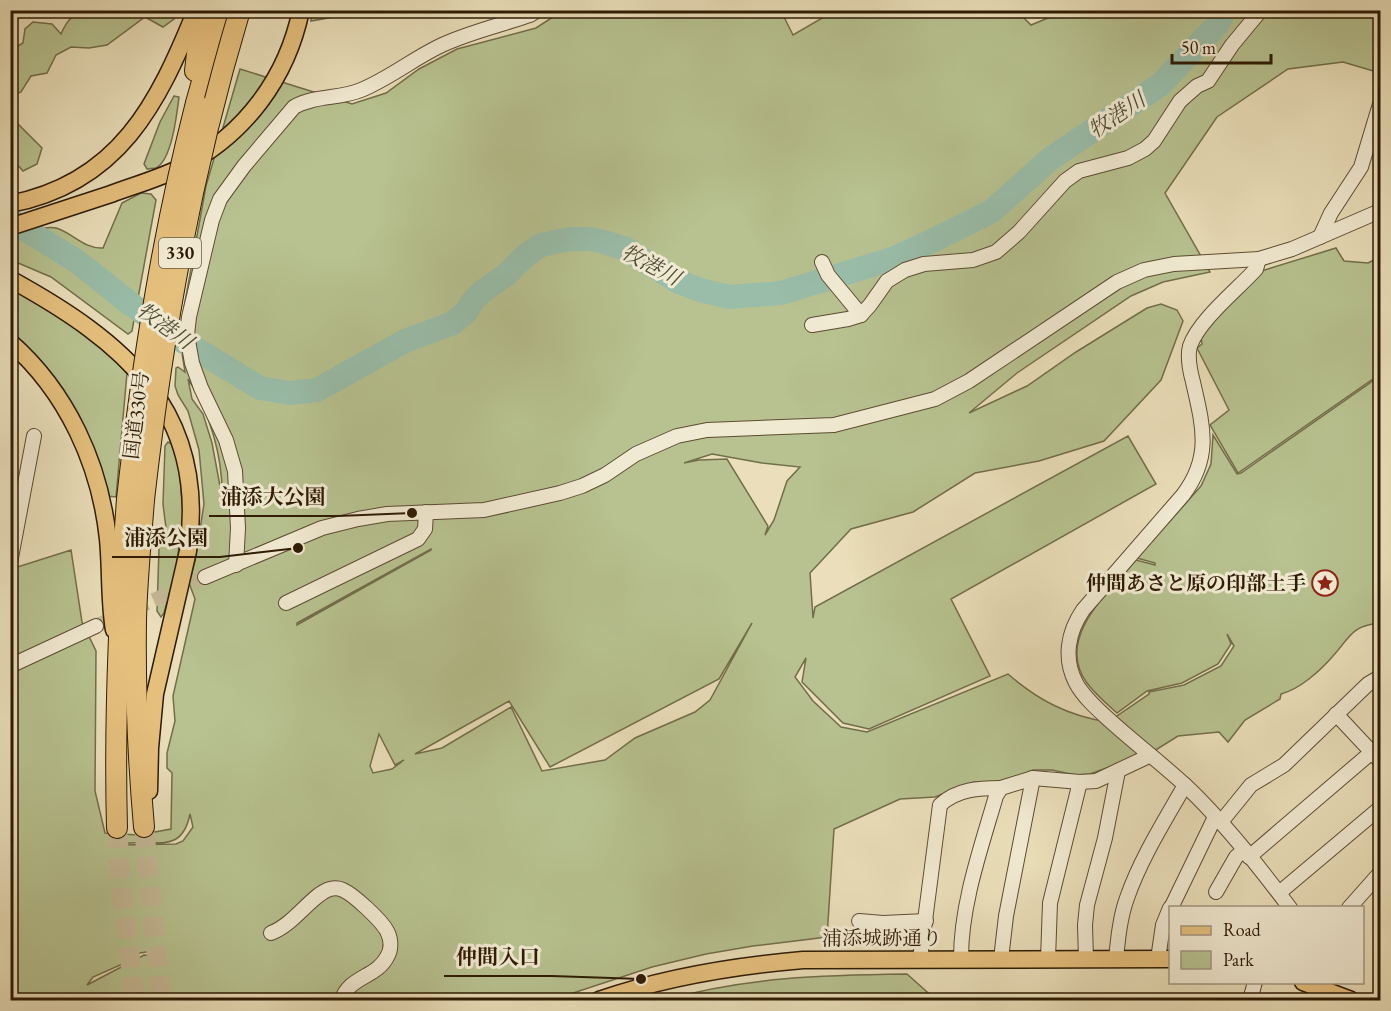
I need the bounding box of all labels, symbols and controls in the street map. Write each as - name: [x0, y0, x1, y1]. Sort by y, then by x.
- scale bar: [1172, 27, 1271, 65]
- text: 50 m: [1181, 36, 1216, 59]
- water label: 牧港川: [1083, 85, 1152, 143]
- road number: 330: [159, 238, 201, 268]
- water label: 牧港川: [617, 238, 687, 292]
- water label: 牧港川: [132, 296, 200, 356]
- street label: 国道330号: [118, 369, 154, 461]
- callout: 浦添大公園: [209, 477, 338, 516]
- text: 浦添大公園: [221, 483, 326, 510]
- callout: 浦添公園: [112, 518, 220, 557]
- text: 浦添公園: [124, 524, 208, 551]
- place icon: 仲間あさと原の印部土手: [1310, 568, 1340, 598]
- place label: 仲間あさと原の印部土手: [1086, 570, 1306, 596]
- legend: [1169, 906, 1364, 984]
- text: Road: [1223, 918, 1262, 941]
- street label: 浦添城跡通り: [822, 925, 942, 951]
- callout: 仲間入口: [444, 937, 552, 976]
- text: 仲間入口: [456, 943, 540, 970]
- text: Park: [1223, 948, 1254, 971]

